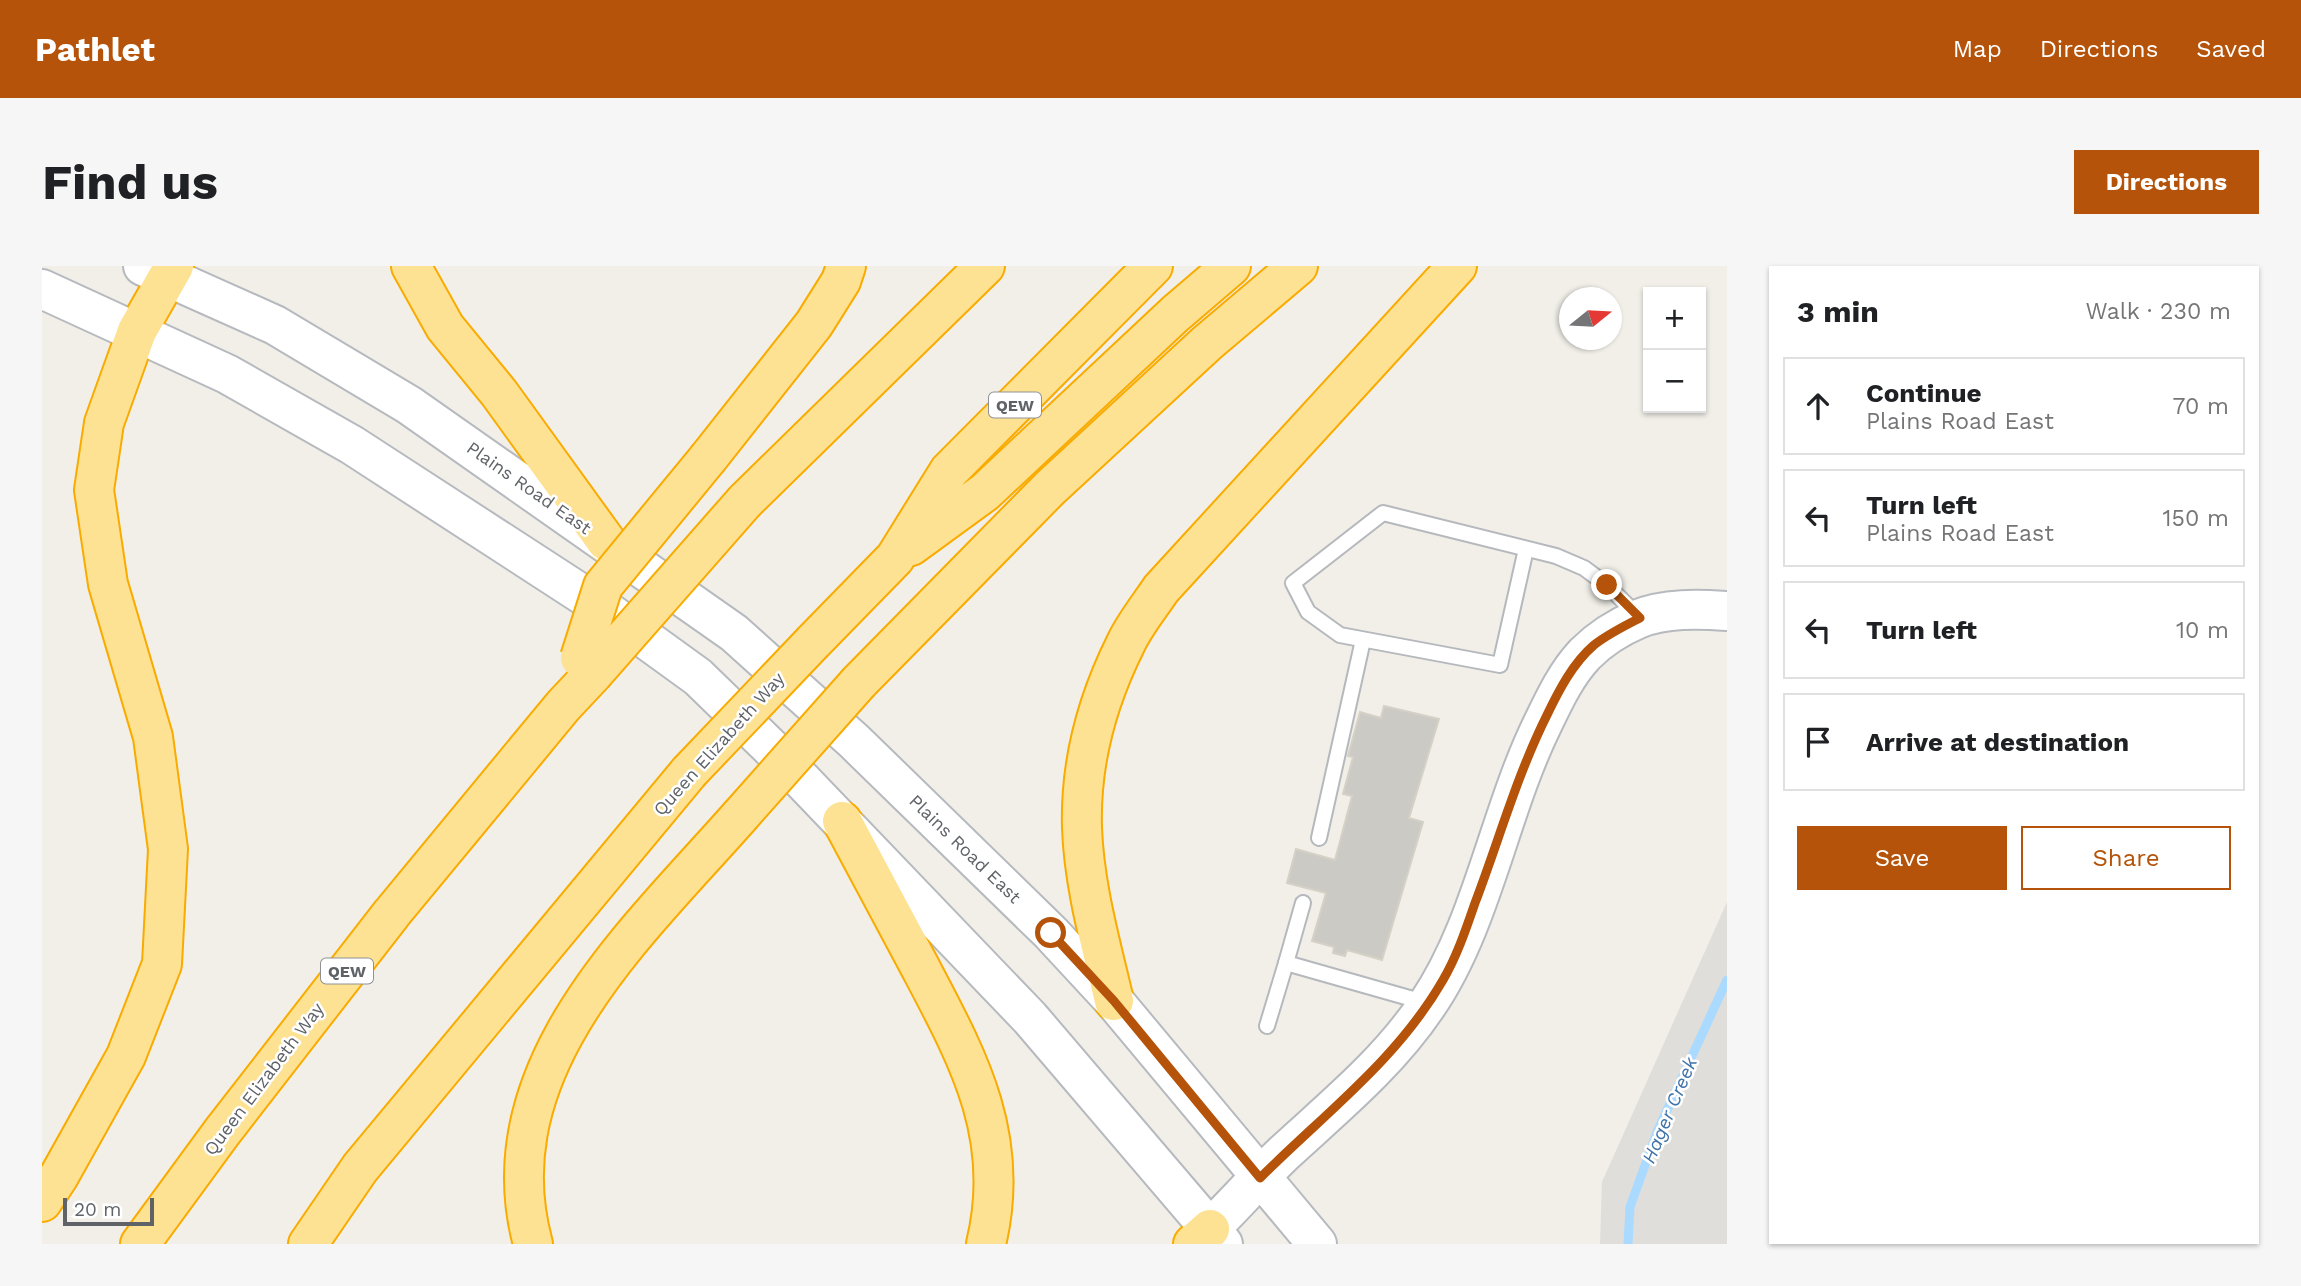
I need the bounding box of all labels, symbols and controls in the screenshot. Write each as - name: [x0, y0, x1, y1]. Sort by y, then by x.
- text: Pathlet: [35, 30, 155, 69]
- text: Map: [1953, 35, 2002, 63]
- text: Directions: [2040, 35, 2158, 63]
- text: Saved: [2196, 35, 2266, 63]
- button: Directions: [2074, 150, 2259, 214]
- text: Find us: [42, 153, 218, 211]
- north arrow: [1559, 287, 1622, 350]
- map controls: [1643, 287, 1706, 413]
- button: +: [1643, 287, 1706, 350]
- text: 3 min: [1797, 294, 1879, 329]
- text: Walk · 230 m: [2085, 298, 2231, 325]
- button: −: [1643, 350, 1706, 413]
- text: Continue: [1866, 378, 1982, 408]
- icon: ahead: [1799, 387, 1837, 425]
- road number: QEW: [989, 393, 1041, 418]
- text: 70 m: [2172, 393, 2229, 420]
- text: Plains Road East: [1866, 408, 2054, 435]
- street label: Plains Road East: [463, 437, 596, 539]
- text: Turn left: [1866, 490, 1977, 520]
- icon: left: [1799, 499, 1837, 537]
- text: 150 m: [2163, 505, 2229, 532]
- text: Plains Road East: [1866, 520, 2054, 547]
- route end: [1591, 569, 1622, 600]
- icon: left: [1799, 611, 1837, 649]
- text: Turn left: [1866, 615, 1977, 645]
- text: 10 m: [2176, 617, 2229, 644]
- street label: Queen Elizabeth Way: [649, 667, 789, 820]
- icon: arrive: [1799, 723, 1837, 761]
- text: Arrive at destination: [1866, 727, 2129, 757]
- street label: Plains Road East: [905, 790, 1026, 908]
- button: Save: [1797, 826, 2007, 890]
- button: Share: [2021, 826, 2231, 890]
- route start: [1035, 917, 1066, 948]
- road number: QEW: [321, 958, 373, 984]
- street label: Queen Elizabeth Way: [199, 998, 328, 1159]
- water label: Hager Creek: [1637, 1053, 1702, 1167]
- scale bar: [63, 1195, 154, 1227]
- text: 20 m: [74, 1198, 121, 1221]

